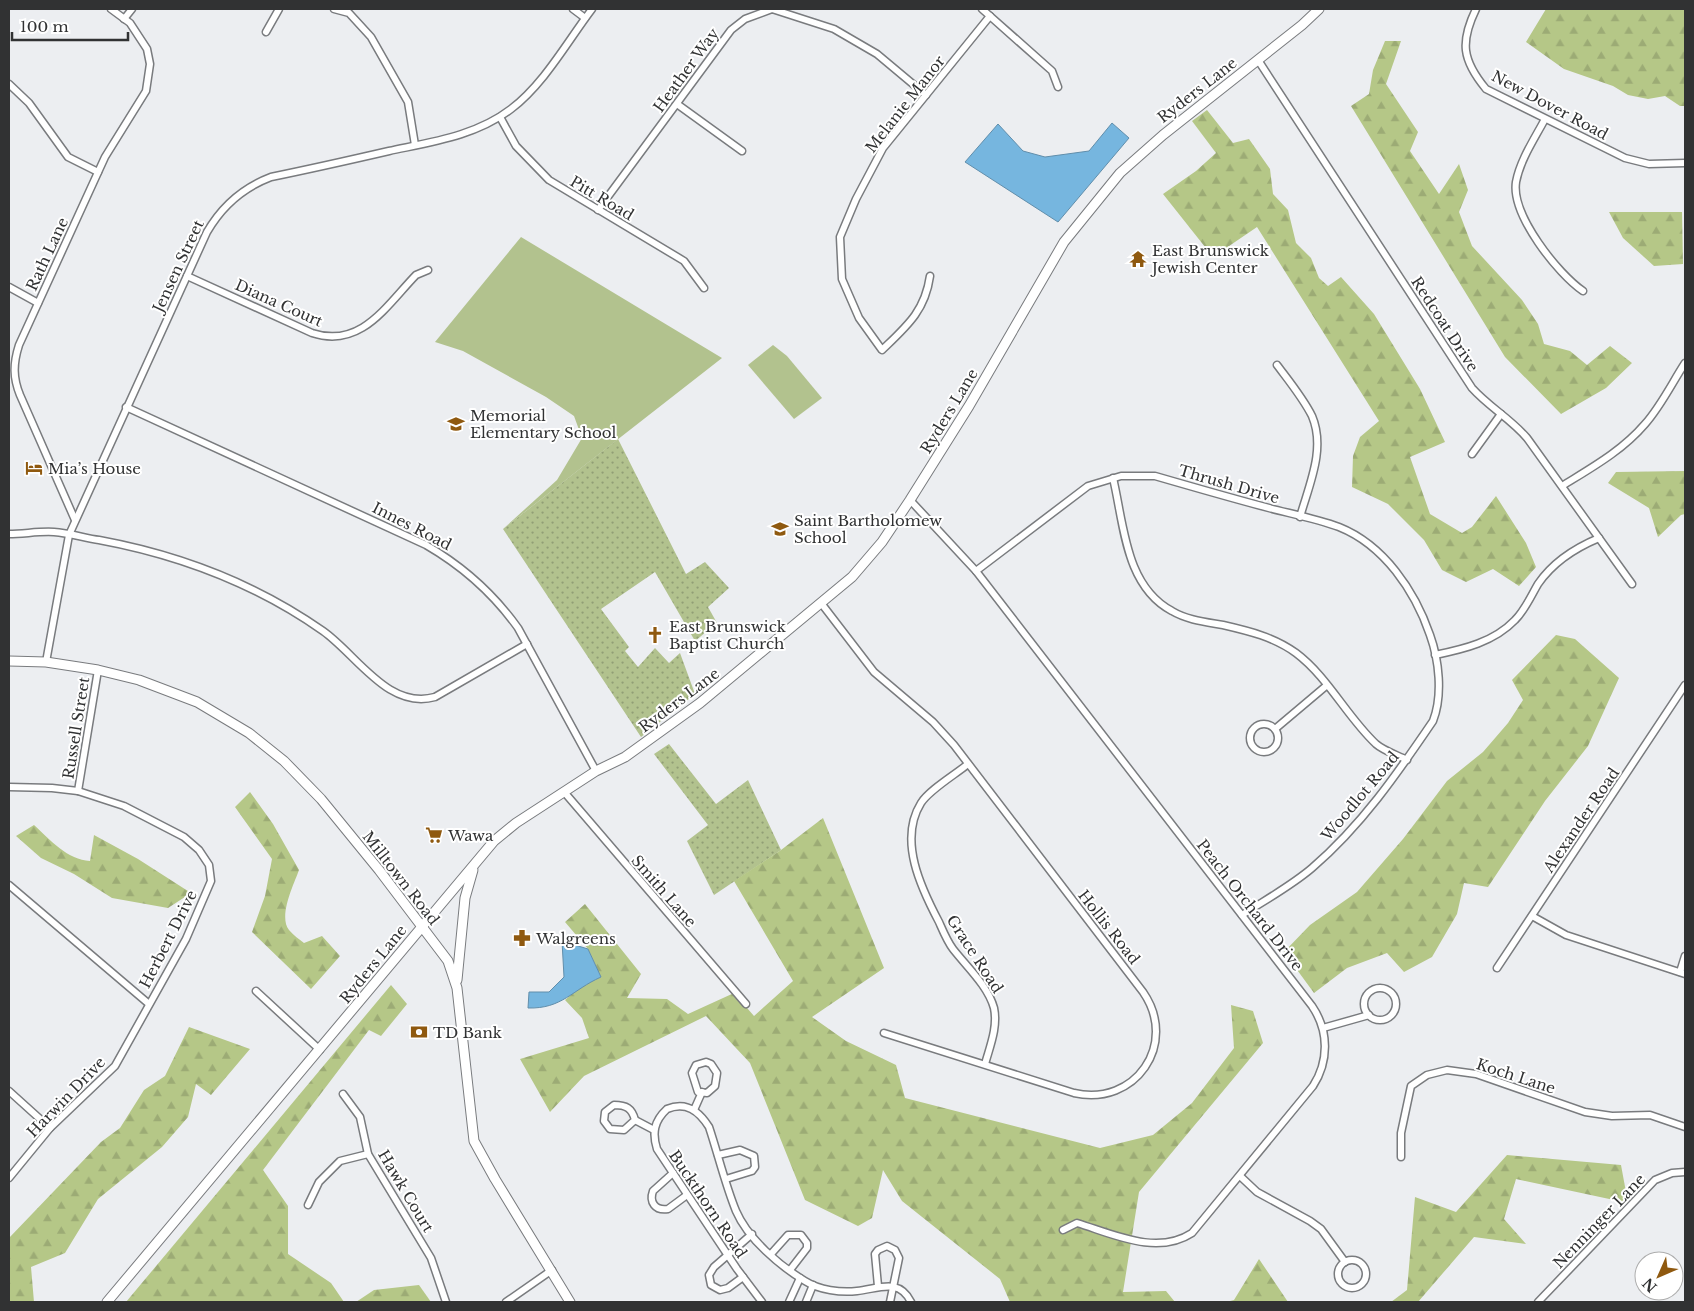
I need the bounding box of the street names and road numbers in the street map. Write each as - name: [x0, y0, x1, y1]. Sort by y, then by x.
- street label: Heather Way: [649, 24, 723, 116]
- street label: Melanie Manor: [861, 51, 949, 156]
- street label: Ryders Lane: [1153, 53, 1241, 127]
- street label: New Dover Road: [1488, 66, 1612, 144]
- street label: Pitt Road: [567, 172, 637, 224]
- street label: Rath Lane: [22, 214, 72, 294]
- street label: Jensen Street: [147, 217, 208, 317]
- street label: Redcoat Drive: [1407, 273, 1483, 375]
- street label: Diana Court: [232, 275, 326, 331]
- street label: Ryders Lane: [916, 365, 982, 457]
- street label: Thrush Drive: [1176, 461, 1282, 507]
- street label: Innes Road: [369, 498, 455, 554]
- street label: Ryders Lane: [635, 664, 723, 736]
- street label: Russell Street: [59, 675, 94, 780]
- street label: Woodlot Road: [1316, 747, 1403, 845]
- street label: Alexander Road: [1538, 764, 1623, 877]
- street label: Milltown Road: [359, 827, 443, 929]
- street label: Peach Orchard Drive: [1193, 835, 1307, 975]
- street label: Smith Lane: [628, 851, 700, 931]
- street label: Hollis Road: [1074, 886, 1144, 968]
- street label: Herbert Drive: [135, 887, 201, 991]
- street label: Grace Road: [943, 911, 1007, 997]
- street label: Ryders Lane: [335, 921, 411, 1007]
- street label: Harwin Drive: [23, 1053, 109, 1141]
- street label: Koch Lane: [1474, 1054, 1558, 1098]
- street label: Hawk Court: [374, 1146, 438, 1236]
- street label: Buckthorn Road: [665, 1146, 751, 1262]
- street label: Nenninger Lane: [1549, 1170, 1649, 1272]

